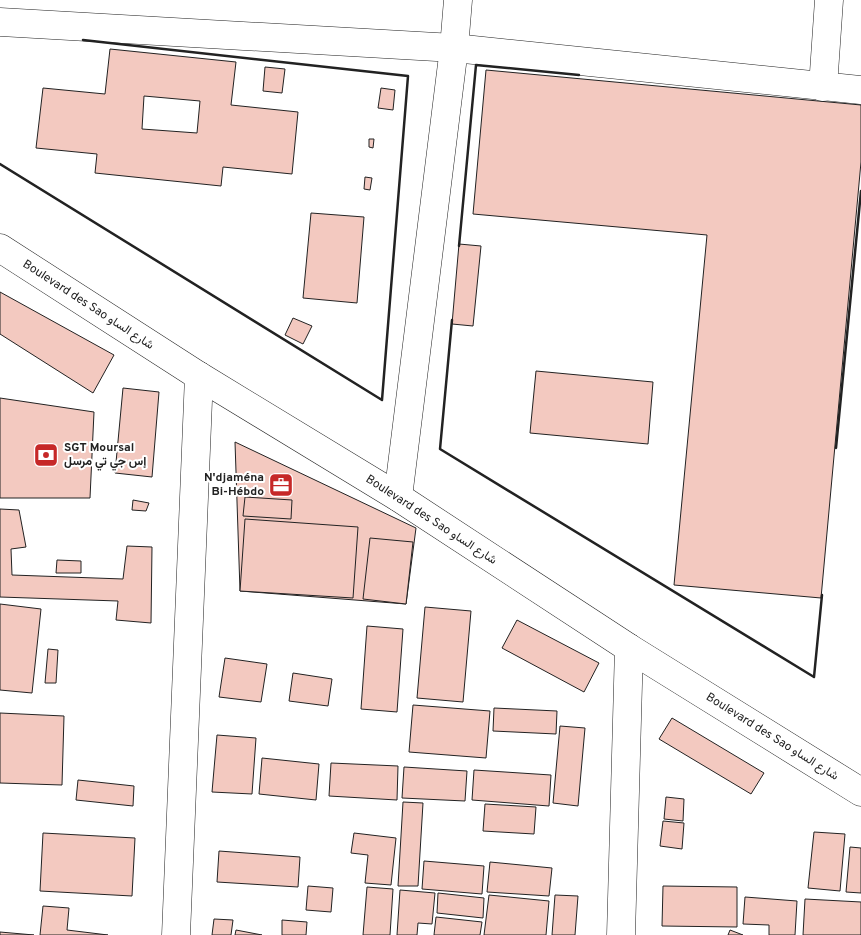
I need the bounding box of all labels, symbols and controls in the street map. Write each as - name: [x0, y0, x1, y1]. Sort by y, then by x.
- street label: Boulevard des Sao شارع الساو: [19, 256, 157, 354]
- place label: SGT Moursal إس جي تي مرسل: [64, 440, 146, 471]
- bank icon: SGT Moursal إس جي تي مرسل: [33, 442, 59, 468]
- place label: N'djaména Bi-Hébdo: [204, 470, 264, 500]
- street label: Boulevard des Sao شارع الساو: [362, 471, 500, 569]
- office icon: N'djaména Bi-Hébdo: [268, 472, 294, 498]
- street label: Boulevard des Sao شارع الساو: [703, 690, 841, 784]

